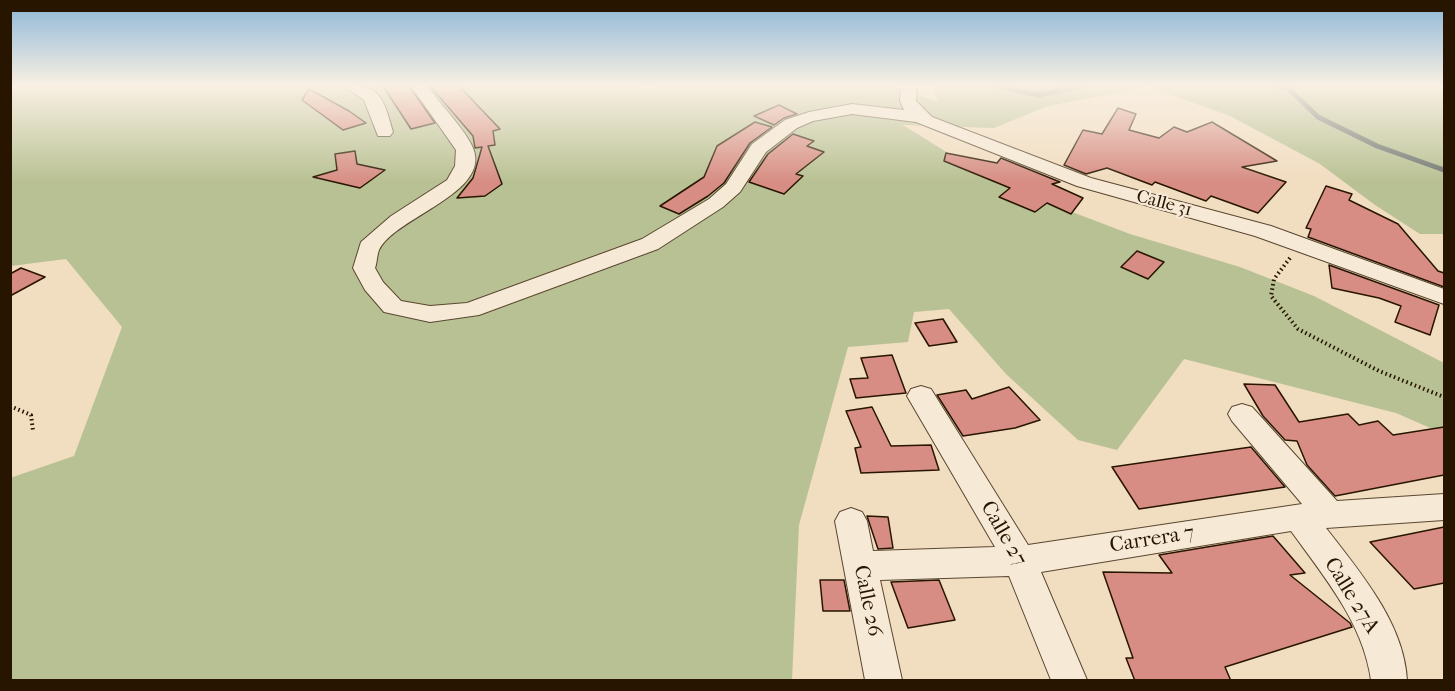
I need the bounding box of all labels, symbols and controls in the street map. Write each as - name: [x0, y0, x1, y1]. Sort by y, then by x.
- street label: Calle 31: [1134, 186, 1194, 222]
- street label: Calle 27: [974, 497, 1032, 571]
- street label: Carrera 7: [1108, 521, 1196, 559]
- street label: Calle 27A: [1318, 553, 1384, 639]
- street label: Calle 26: [847, 563, 887, 639]

